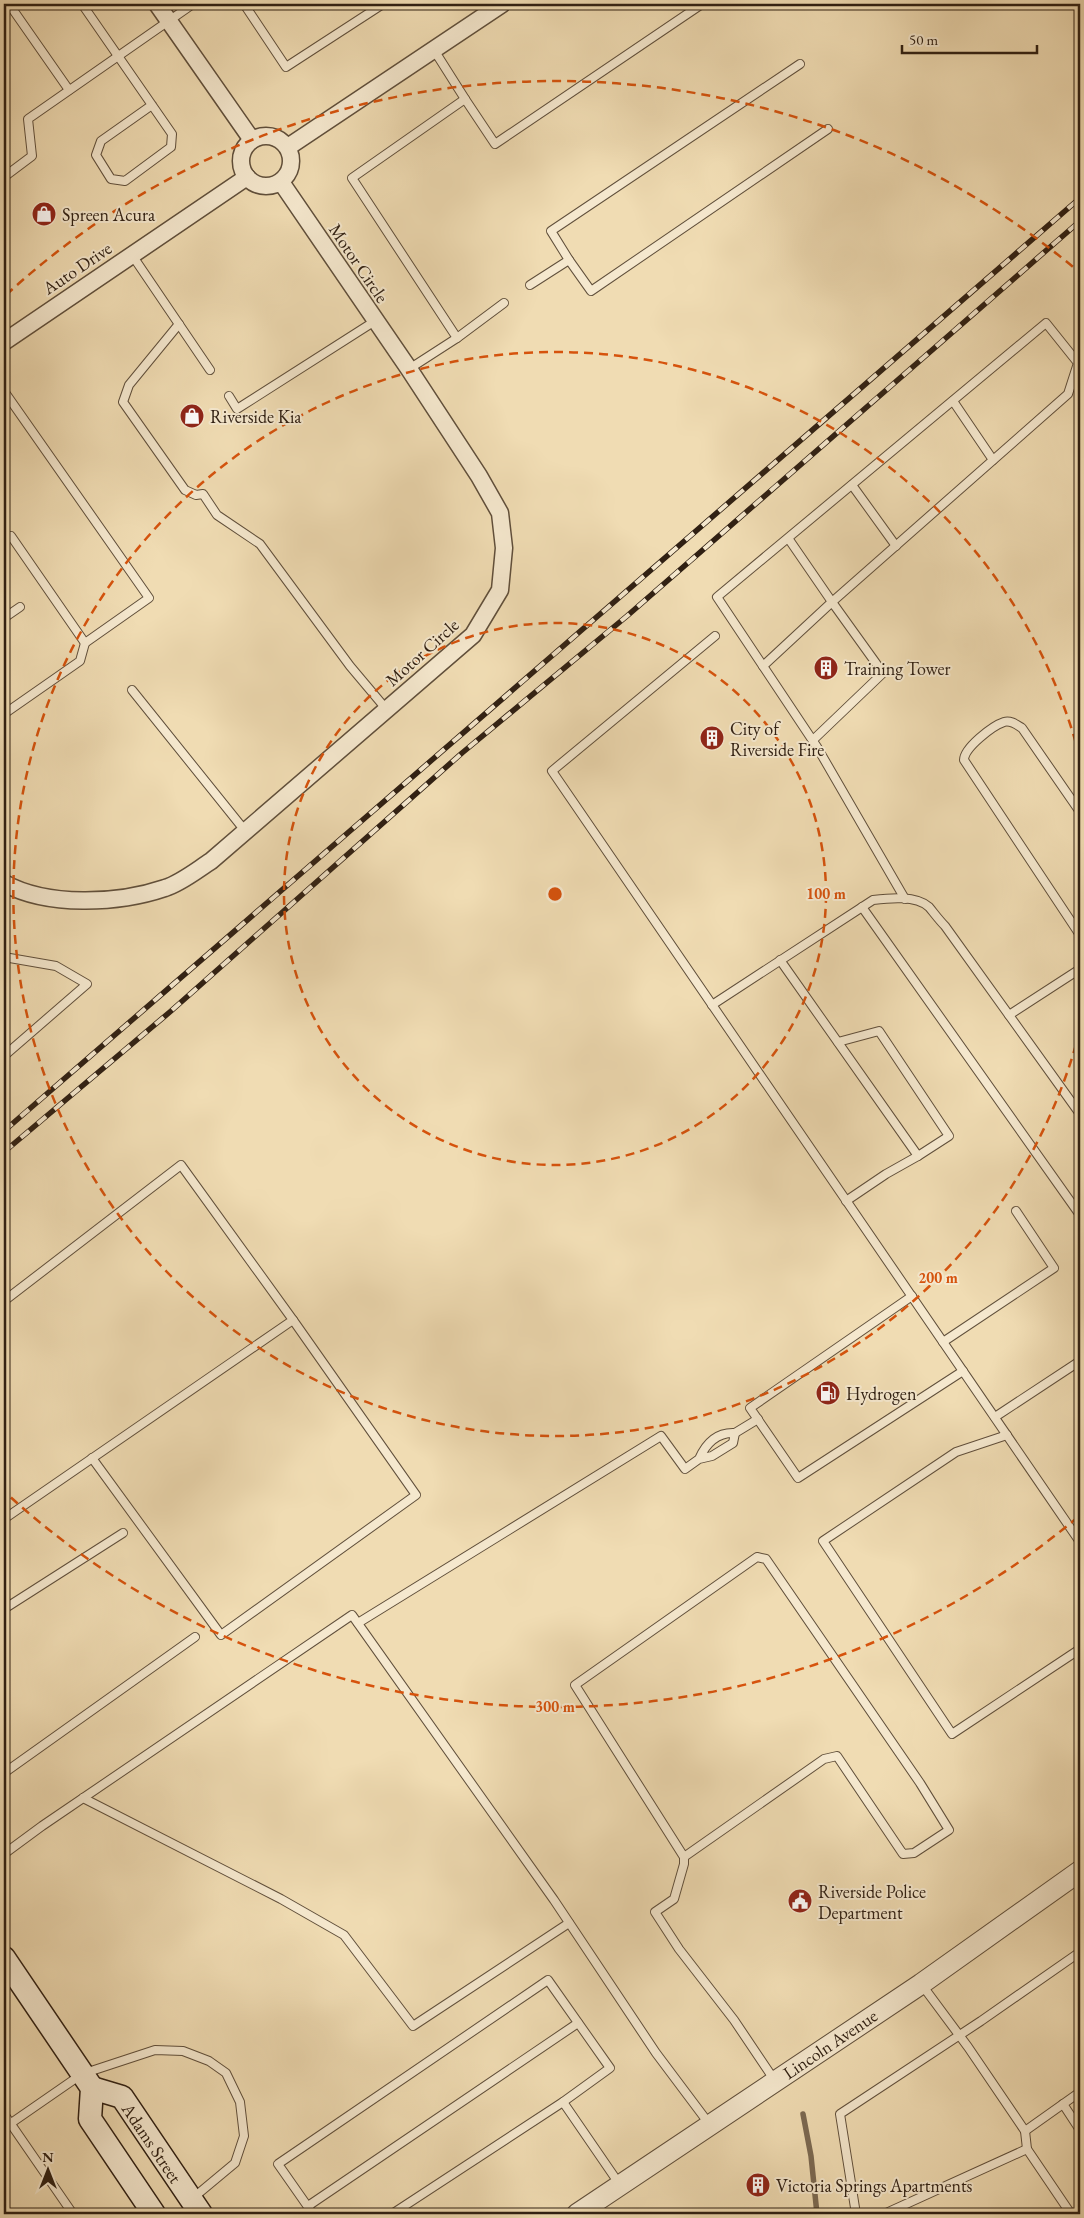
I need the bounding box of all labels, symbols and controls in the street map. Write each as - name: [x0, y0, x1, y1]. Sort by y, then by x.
- scale bar: [902, 22, 1036, 54]
- text: 50 m: [909, 30, 938, 49]
- shop icon: Spreen Acura: [31, 201, 57, 227]
- place label: Spreen Acura: [62, 203, 156, 226]
- street label: Motor Circle: [324, 219, 394, 307]
- street label: Auto Drive: [37, 237, 116, 300]
- shop icon: Riverside Kia: [179, 403, 205, 429]
- place label: Riverside Kia: [210, 405, 302, 428]
- street label: Motor Circle: [381, 613, 463, 691]
- building icon: Training Tower: [813, 655, 839, 681]
- place label: Training Tower: [844, 657, 950, 680]
- place label: City of Riverside Fire: [730, 717, 824, 761]
- building icon: City of Riverside Fire: [699, 725, 725, 751]
- text: 100 m: [806, 884, 846, 903]
- centre of rings: [546, 885, 564, 903]
- text: 200 m: [918, 1268, 958, 1287]
- fuel station icon: Hydrogen: [815, 1380, 841, 1406]
- place label: Hydrogen: [846, 1382, 917, 1405]
- text: 300 m: [535, 1697, 575, 1716]
- place label: Riverside Police Department: [818, 1880, 926, 1924]
- public building icon: Riverside Police Department: [787, 1888, 813, 1914]
- street label: Lincoln Avenue: [778, 2004, 882, 2084]
- street label: Adams Street: [116, 2098, 187, 2188]
- north arrow: [22, 2146, 72, 2196]
- text: N: [42, 2148, 54, 2166]
- building icon: Victoria Springs Apartments: [745, 2172, 771, 2198]
- place label: Victoria Springs Apartments: [776, 2174, 973, 2197]

